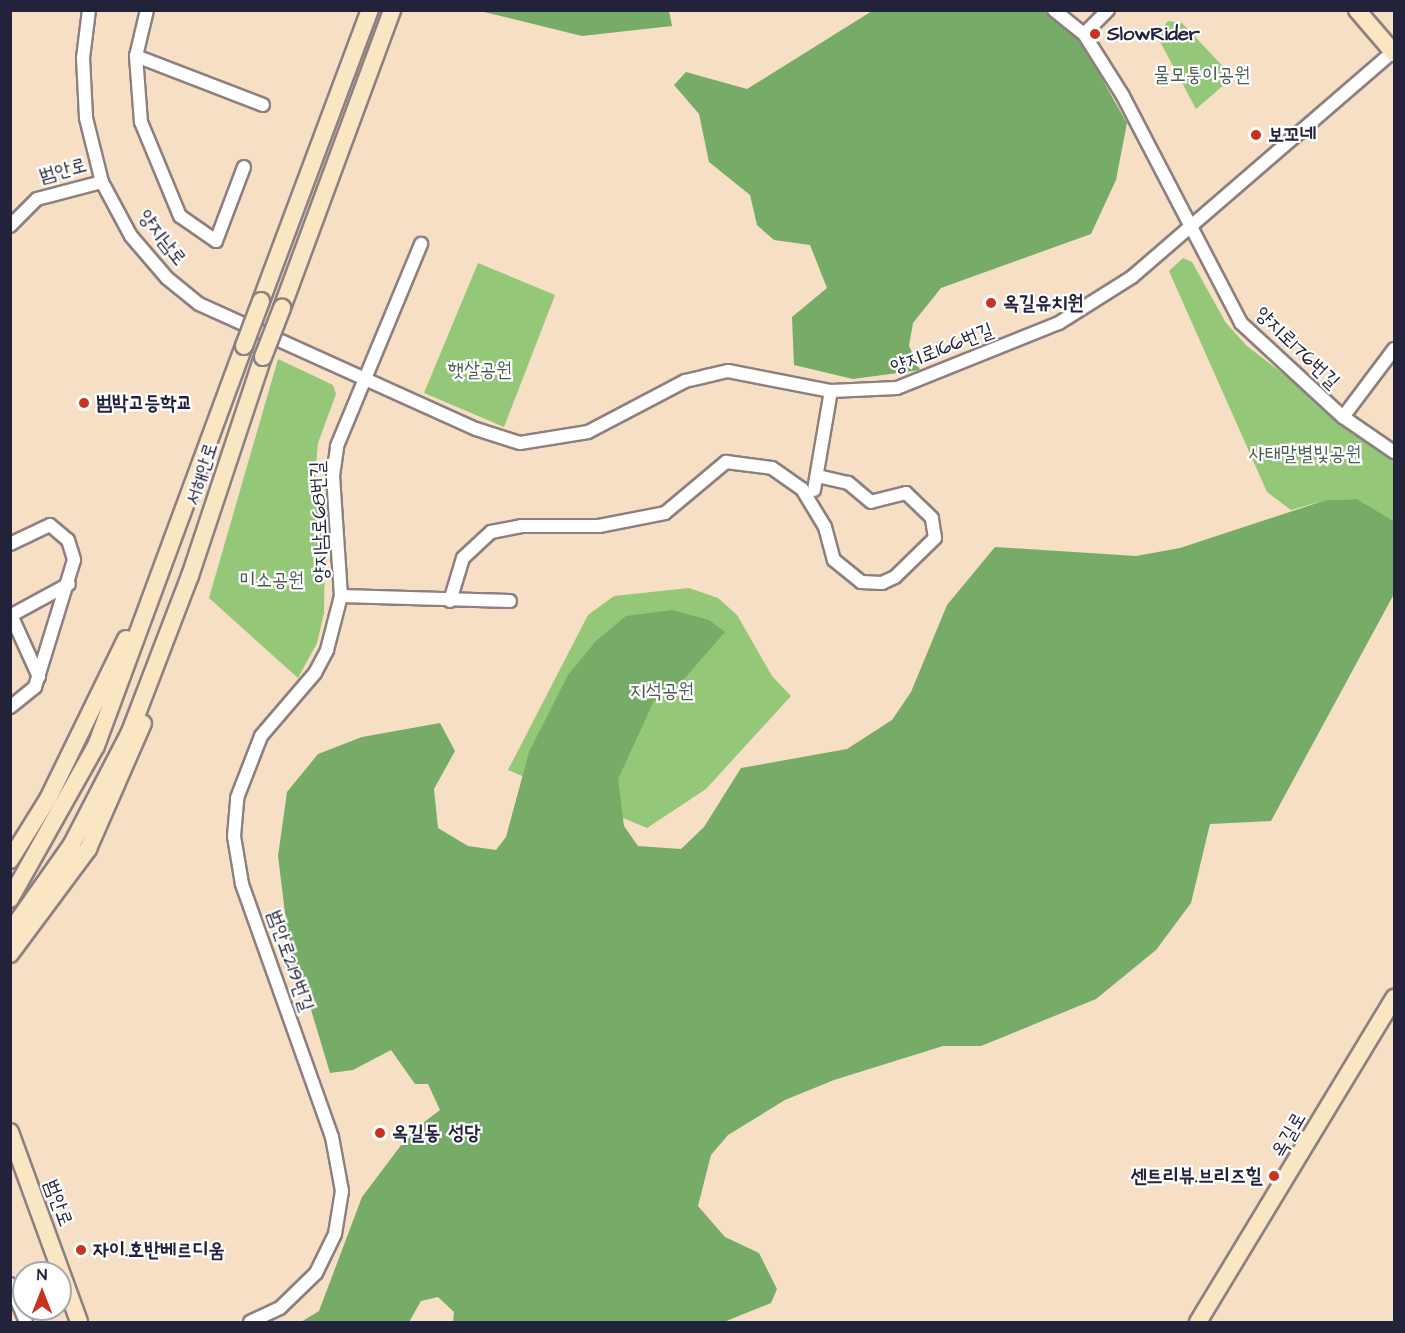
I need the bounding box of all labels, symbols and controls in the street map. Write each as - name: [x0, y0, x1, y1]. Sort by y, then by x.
- place label: SlowRider: [1107, 22, 1200, 46]
- marker: SlowRider: [1088, 27, 1102, 41]
- park label: 물모퉁이공원: [1154, 63, 1250, 87]
- place label: 보꼬네: [1268, 123, 1316, 147]
- marker: 보꼬네: [1249, 128, 1263, 142]
- street label: 범안로: [37, 153, 89, 189]
- street label: 양지남로: [133, 205, 191, 271]
- place label: 옥길유치원: [1003, 291, 1083, 315]
- marker: 옥길유치원: [984, 296, 998, 310]
- street label: 양지로176번길: [1250, 302, 1344, 394]
- street label: 양지로166번길: [887, 318, 997, 380]
- park label: 햇살공원: [448, 358, 512, 382]
- place label: 범박고등학교: [96, 391, 193, 415]
- marker: 범박고등학교: [77, 396, 91, 410]
- street label: 서해안로: [181, 440, 223, 508]
- park label: 사태말별빛공원: [1249, 442, 1361, 466]
- street label: 양지남로68번길: [306, 461, 334, 583]
- park label: 미소공원: [240, 568, 304, 592]
- park label: 지석공원: [630, 679, 694, 703]
- street label: 범안로219번길: [261, 907, 319, 1015]
- street label: 옥길로: [1267, 1108, 1311, 1162]
- place label: 옥길동 성당: [392, 1121, 480, 1145]
- marker: 옥길동 성당: [373, 1126, 387, 1140]
- place label: 센트리뷰.브리즈힐: [1130, 1164, 1262, 1188]
- marker: 센트리뷰.브리즈힐: [1267, 1169, 1281, 1183]
- street label: 범안로: [38, 1176, 78, 1230]
- place label: 자이.호반베르디움: [93, 1238, 225, 1262]
- marker: 자이.호반베르디움: [74, 1243, 88, 1257]
- north arrow: [12, 1261, 72, 1321]
- text: N: [37, 1264, 47, 1286]

